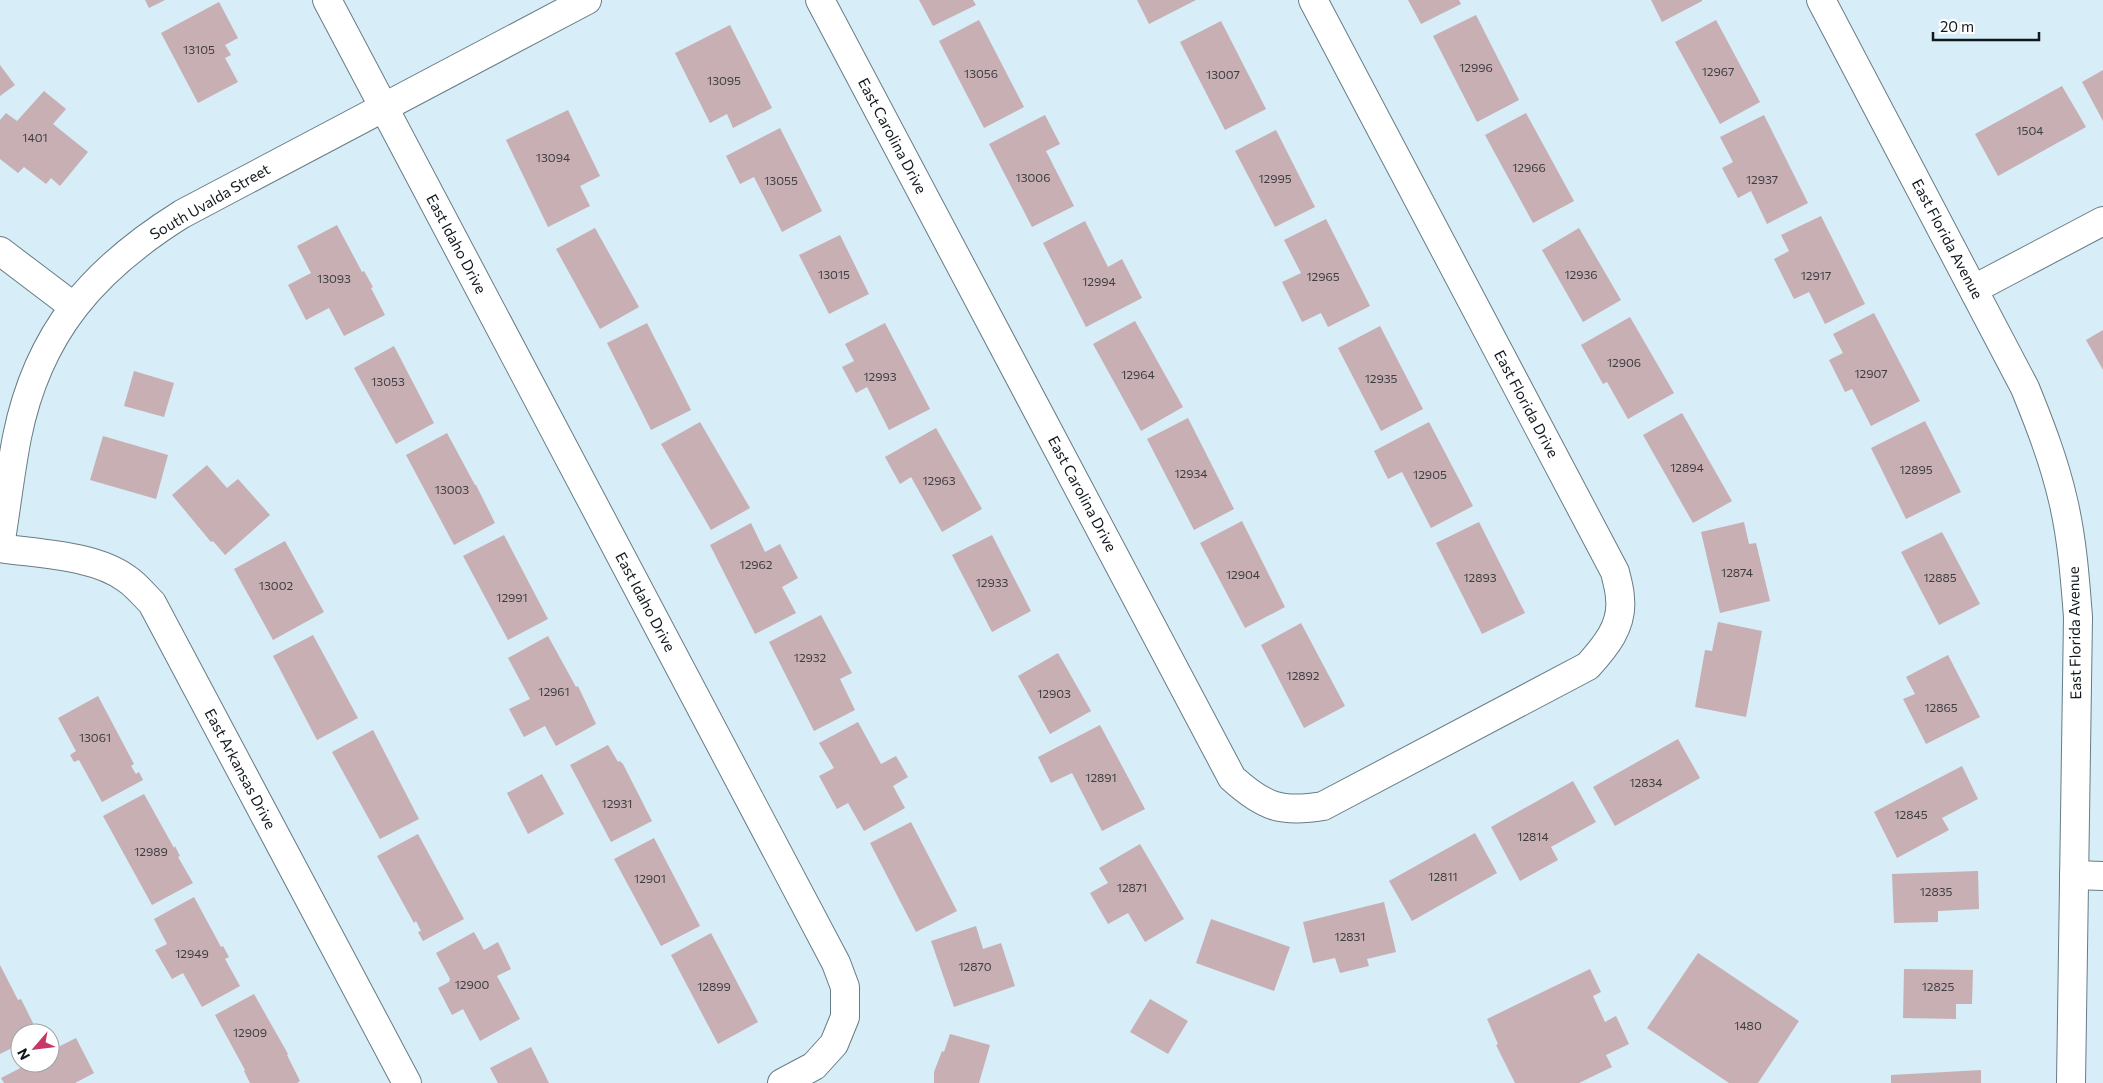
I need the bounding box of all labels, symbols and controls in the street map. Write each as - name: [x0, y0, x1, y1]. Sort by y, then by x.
- scale bar: [1933, 10, 2039, 42]
- text: 20 m: [1940, 17, 1974, 35]
- house number: 13105: [183, 42, 215, 56]
- house number: 12996: [1459, 60, 1493, 74]
- house number: 12967: [1702, 64, 1734, 78]
- house number: 13056: [964, 66, 998, 80]
- house number: 13007: [1206, 67, 1240, 81]
- house number: 13095: [707, 73, 741, 87]
- street label: East Carolina Drive: [855, 75, 931, 197]
- house number: 1504: [2016, 123, 2044, 137]
- house number: 1401: [22, 130, 48, 144]
- house number: 13094: [536, 150, 570, 164]
- street label: South Uvalda Street: [146, 159, 273, 243]
- house number: 12966: [1512, 160, 1546, 174]
- house number: 13006: [1016, 170, 1050, 184]
- house number: 12995: [1258, 171, 1292, 185]
- house number: 12937: [1746, 172, 1778, 186]
- house number: 13055: [764, 173, 798, 187]
- street label: East Florida Avenue: [1909, 176, 1987, 302]
- street label: East Idaho Drive: [423, 191, 491, 296]
- house number: 13015: [818, 267, 850, 281]
- house number: 12936: [1564, 267, 1598, 281]
- house number: 12917: [1801, 268, 1831, 282]
- house number: 12965: [1306, 269, 1340, 283]
- house number: 13093: [317, 271, 351, 285]
- house number: 12994: [1082, 274, 1116, 288]
- street label: East Florida Drive: [1491, 347, 1563, 461]
- house number: 12906: [1607, 355, 1641, 369]
- house number: 12907: [1854, 366, 1888, 380]
- house number: 12964: [1121, 367, 1155, 381]
- house number: 12993: [863, 369, 897, 383]
- house number: 12935: [1365, 371, 1397, 385]
- house number: 13053: [371, 374, 405, 388]
- street label: East Carolina Drive: [1045, 433, 1121, 555]
- house number: 12894: [1670, 460, 1704, 474]
- house number: 12895: [1899, 462, 1933, 476]
- house number: 12934: [1174, 466, 1208, 480]
- house number: 12905: [1413, 467, 1447, 481]
- house number: 12963: [922, 473, 956, 487]
- house number: 13003: [435, 482, 469, 496]
- street label: East Idaho Drive: [612, 549, 680, 654]
- house number: 12962: [740, 557, 773, 571]
- house number: 12874: [1721, 565, 1753, 579]
- street label: East Florida Avenue: [2064, 566, 2084, 700]
- house number: 12904: [1226, 567, 1260, 581]
- house number: 12893: [1463, 570, 1497, 584]
- house number: 12885: [1923, 570, 1957, 584]
- house number: 12933: [976, 575, 1008, 589]
- house number: 13002: [259, 578, 293, 592]
- house number: 12991: [496, 590, 528, 604]
- house number: 12932: [794, 650, 827, 664]
- house number: 12892: [1287, 668, 1320, 682]
- house number: 12961: [538, 684, 570, 698]
- house number: 12903: [1037, 686, 1071, 700]
- house number: 12865: [1924, 700, 1958, 714]
- street label: East Arkansas Drive: [201, 705, 280, 832]
- house number: 13061: [79, 730, 111, 744]
- house number: 12891: [1085, 770, 1117, 784]
- house number: 12834: [1629, 775, 1663, 789]
- house number: 12931: [602, 796, 632, 810]
- house number: 12845: [1894, 807, 1928, 821]
- house number: 12814: [1517, 829, 1549, 843]
- house number: 12989: [134, 844, 168, 858]
- house number: 12811: [1428, 869, 1458, 883]
- house number: 12901: [634, 871, 666, 885]
- house number: 12871: [1117, 880, 1147, 894]
- house number: 12835: [1920, 884, 1952, 898]
- house number: 12831: [1335, 929, 1365, 943]
- house number: 12949: [175, 946, 209, 960]
- house number: 12870: [958, 959, 992, 973]
- house number: 12900: [455, 977, 490, 991]
- house number: 12899: [697, 979, 731, 993]
- house number: 12825: [1922, 979, 1954, 993]
- house number: 1480: [1734, 1018, 1762, 1032]
- north arrow: [10, 1023, 60, 1073]
- house number: 12909: [233, 1025, 267, 1039]
- text: N: [13, 1046, 33, 1063]

